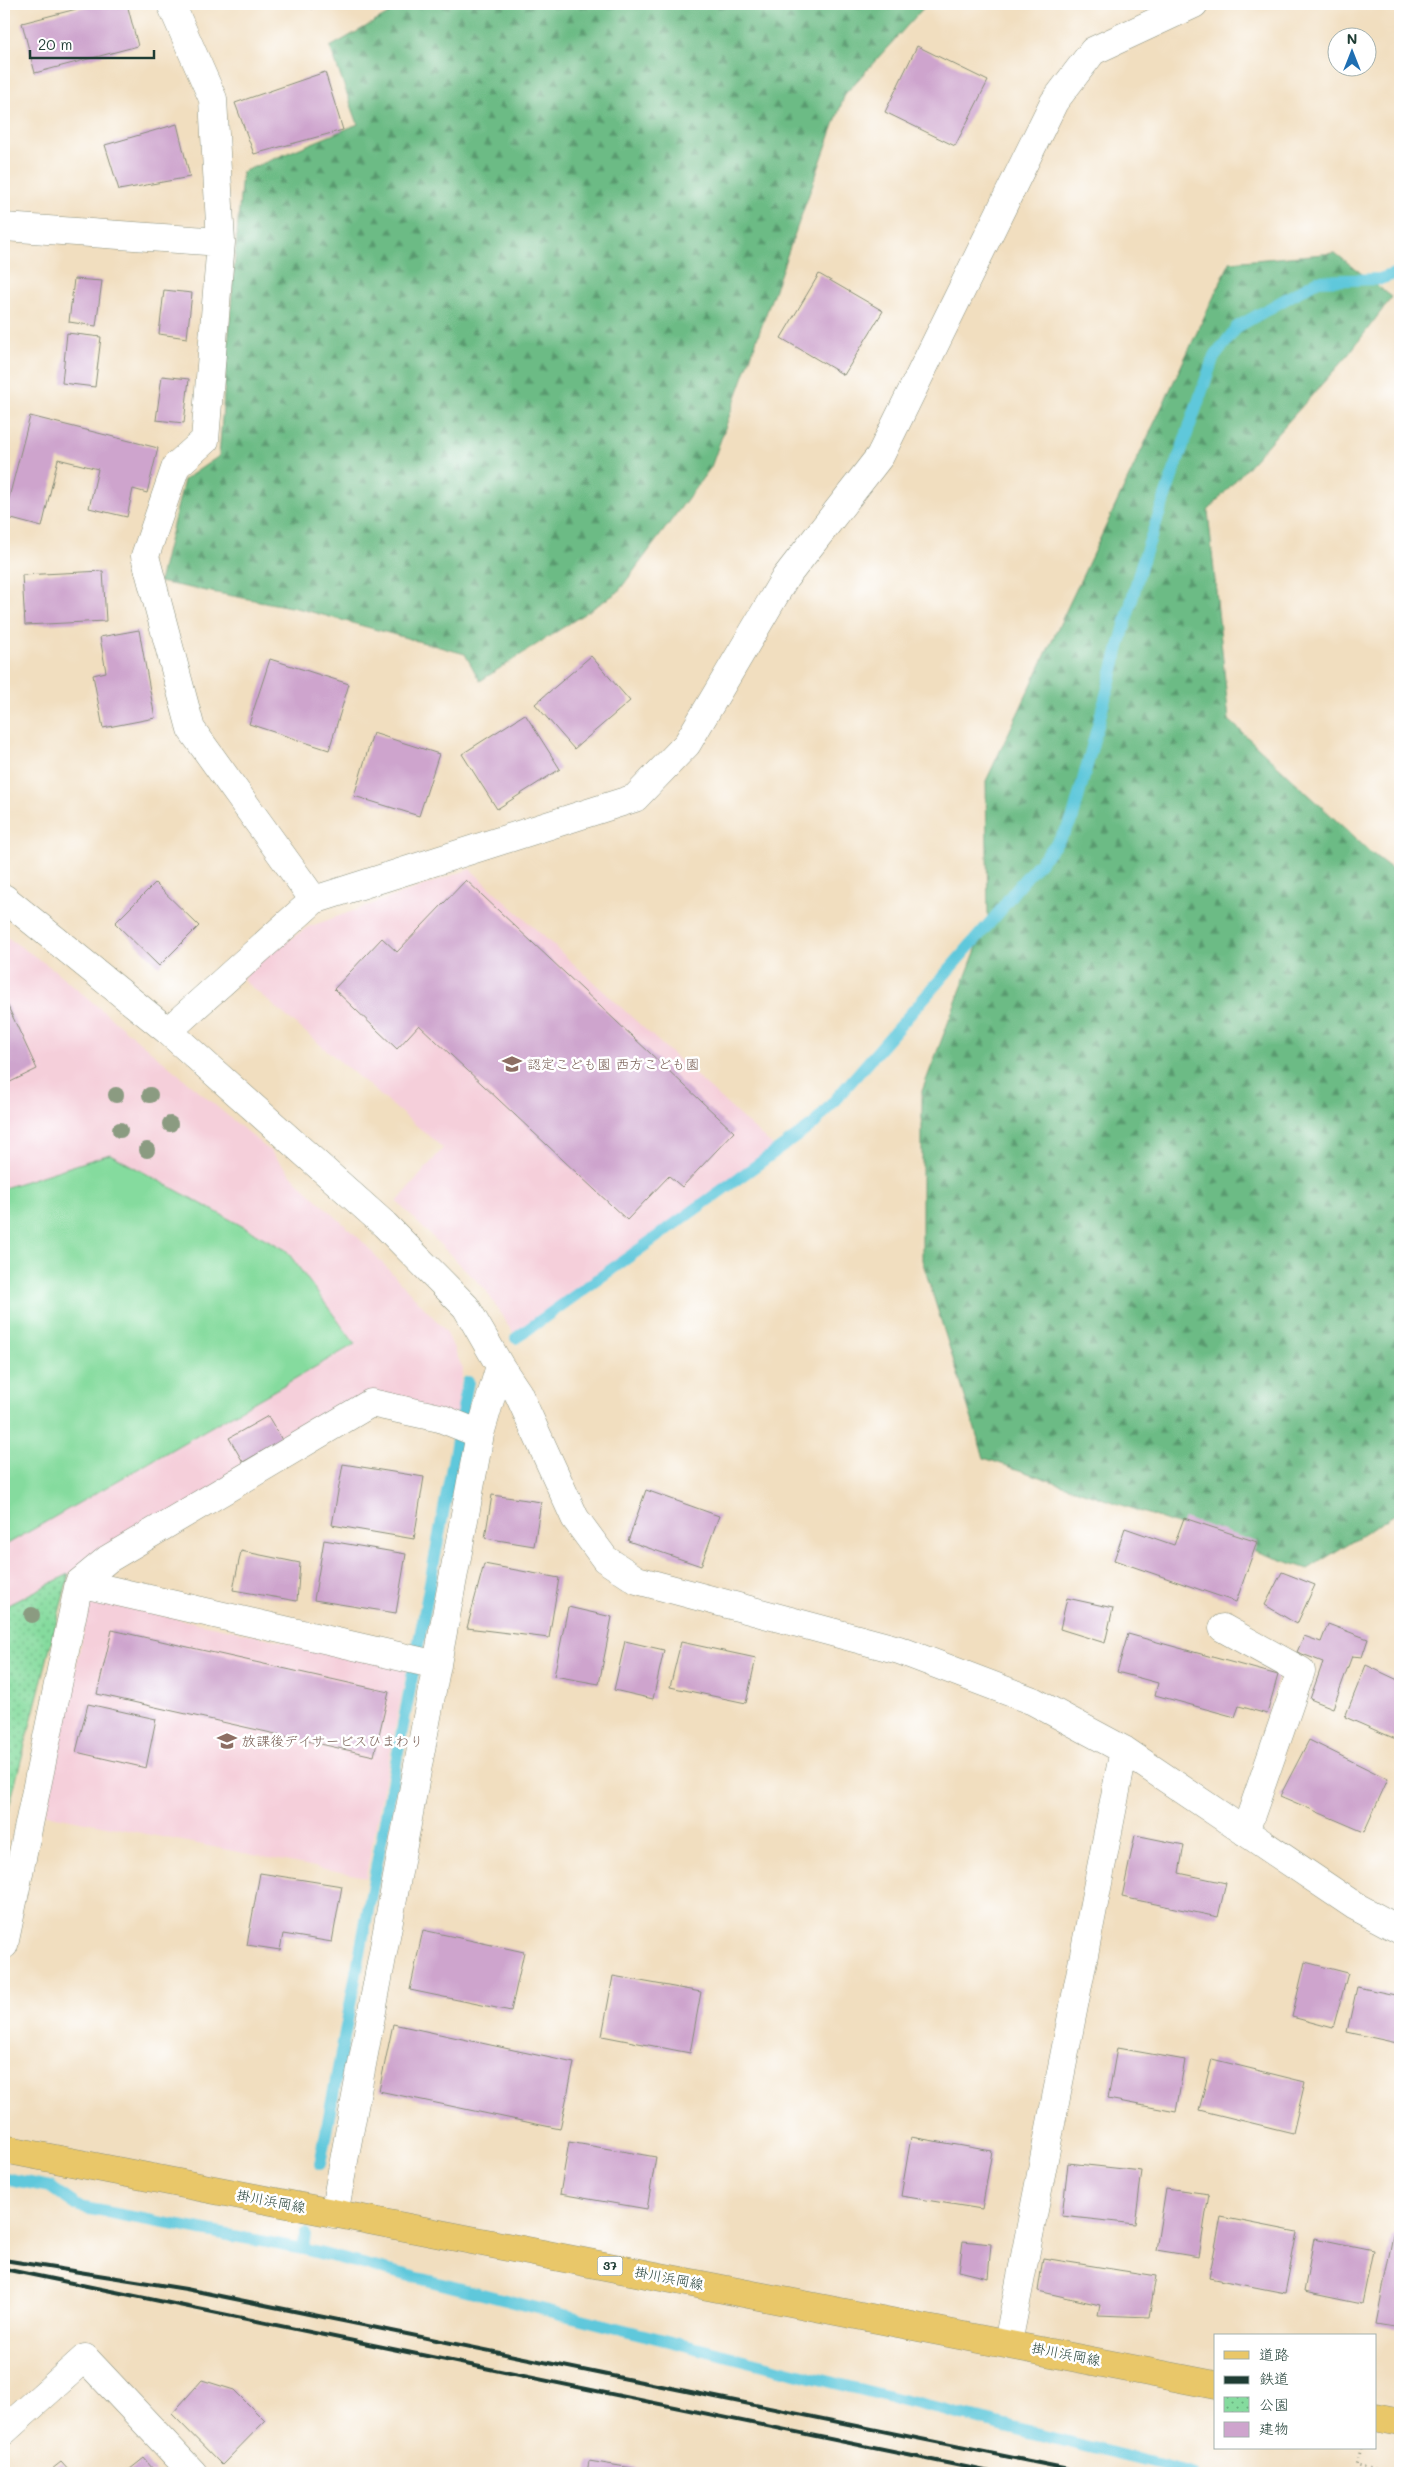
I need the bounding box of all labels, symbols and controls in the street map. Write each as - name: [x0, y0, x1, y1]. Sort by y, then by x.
- scale bar: [30, 28, 154, 60]
- north arrow: [1326, 28, 1376, 78]
- text: N: [1347, 29, 1357, 48]
- text: 20 m: [38, 34, 72, 54]
- school or university icon: 認定こども園 西方こども園: [501, 1053, 523, 1075]
- place label: 認定こども園 西方こども園: [527, 1054, 699, 1073]
- school or university icon: 放課後デイサービスひまわり: [216, 1730, 238, 1752]
- place label: 放課後デイサービスひまわり: [242, 1731, 423, 1750]
- street label: 掛川浜岡線: [235, 2185, 307, 2217]
- road number: 37: [598, 2256, 622, 2276]
- street label: 掛川浜岡線: [633, 2262, 705, 2294]
- legend: [1214, 2334, 1376, 2450]
- street label: 掛川浜岡線: [1030, 2338, 1102, 2370]
- text: 道路: [1259, 2344, 1289, 2364]
- text: 鉄道: [1259, 2368, 1289, 2388]
- text: 公園: [1259, 2394, 1289, 2414]
- text: 建物: [1259, 2418, 1289, 2438]

